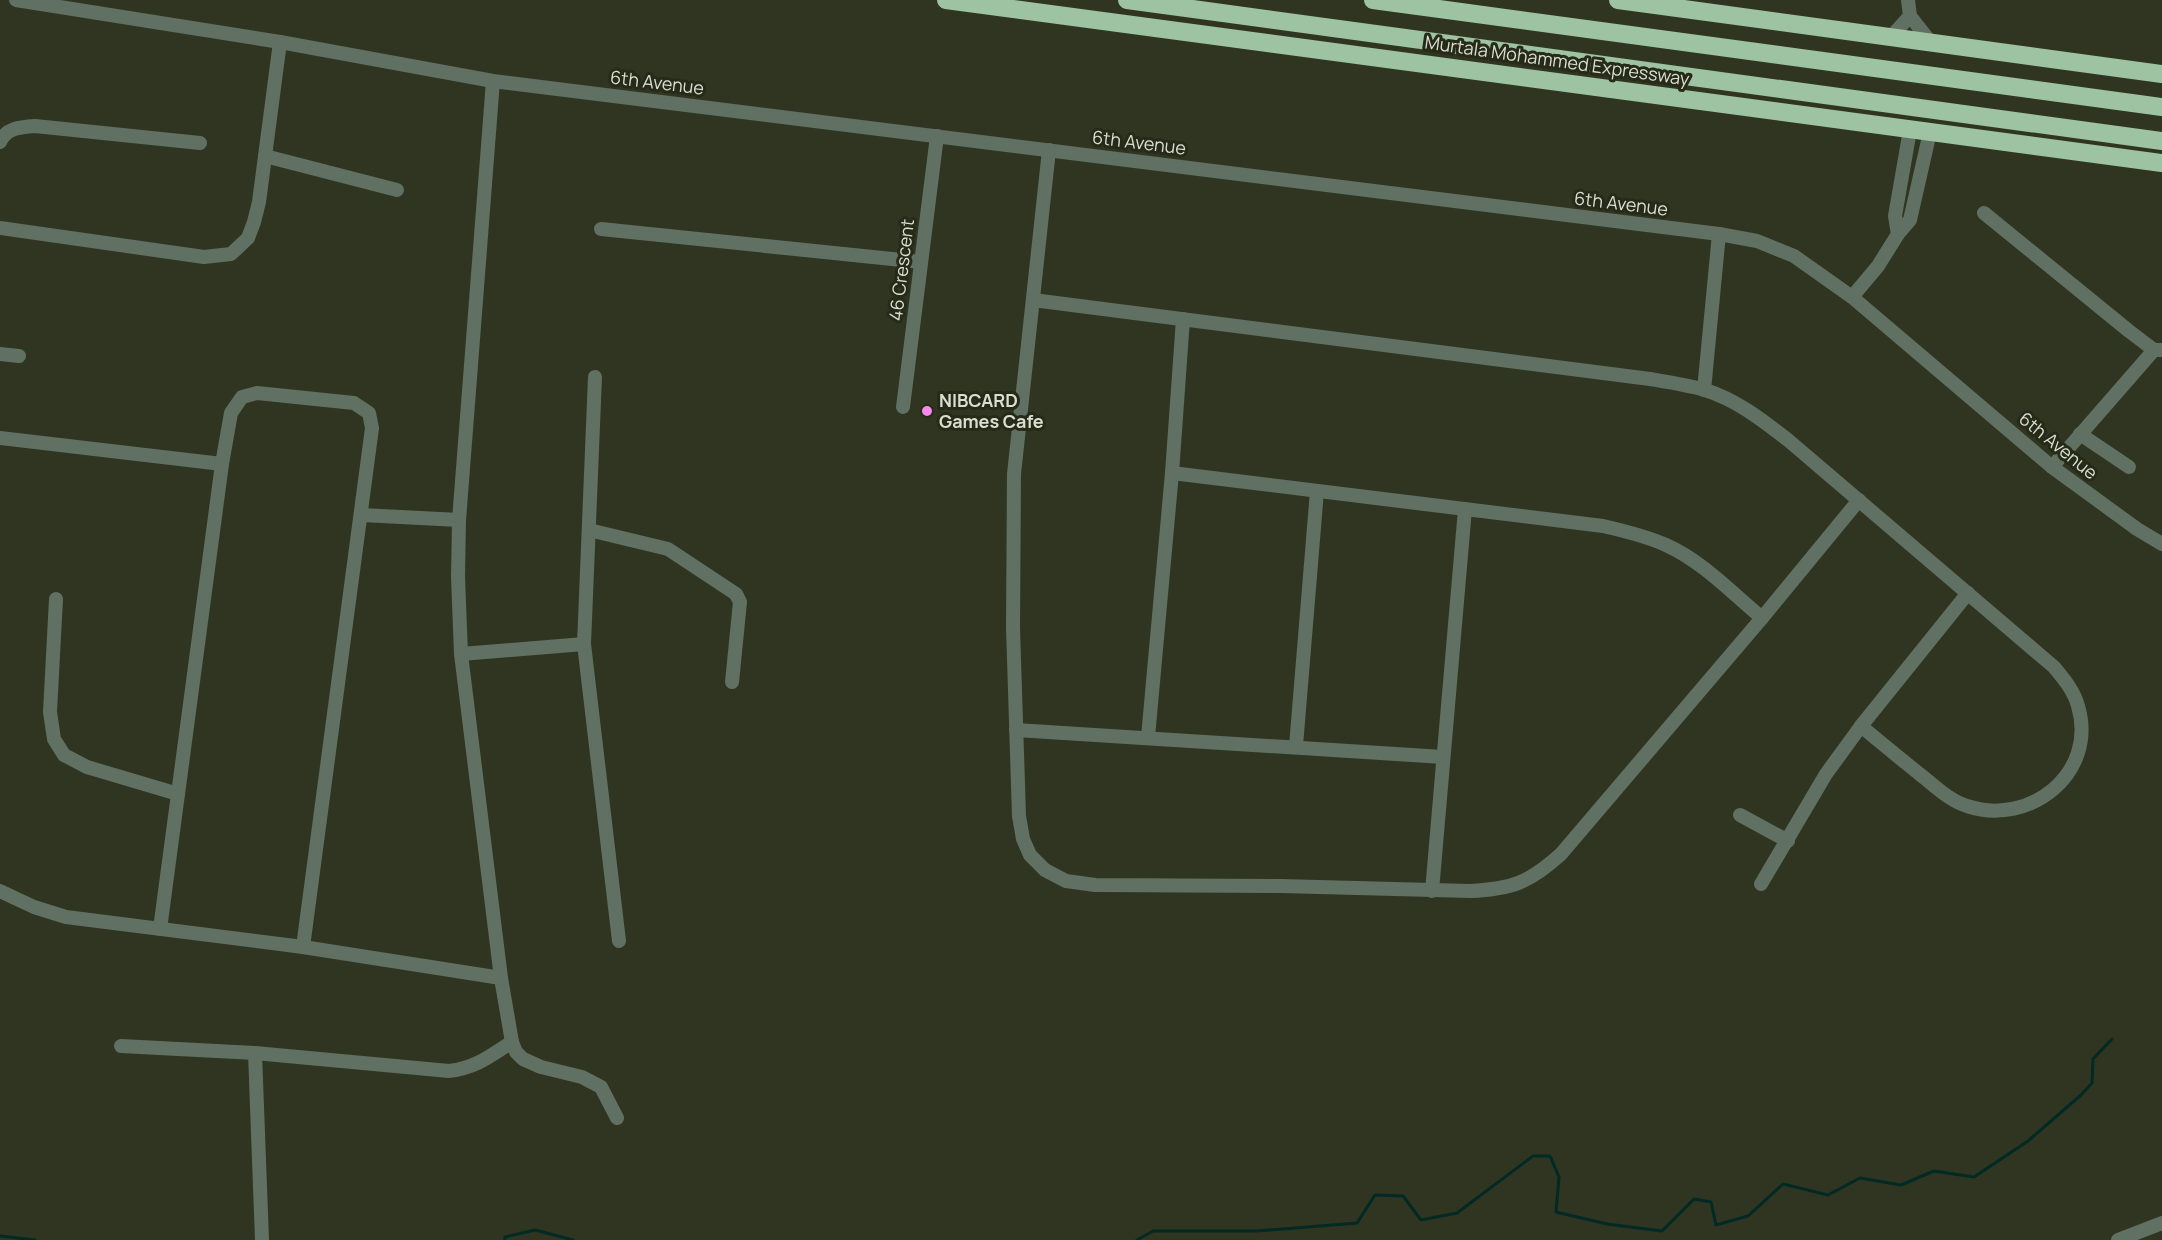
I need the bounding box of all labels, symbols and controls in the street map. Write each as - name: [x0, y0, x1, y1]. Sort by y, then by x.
- street label: Murtala Mohammed Expressway: [1423, 30, 1692, 91]
- street label: 6th Avenue: [609, 64, 705, 100]
- street label: 6th Avenue: [1091, 124, 1187, 160]
- street label: 6th Avenue: [1573, 185, 1669, 221]
- street label: 46 Crescent: [883, 218, 919, 322]
- place label: NIBCARD Games Cafe: [939, 388, 1044, 433]
- marker: NIBCARD Games Cafe: [920, 404, 934, 418]
- street label: 6th Avenue: [2014, 406, 2103, 484]

